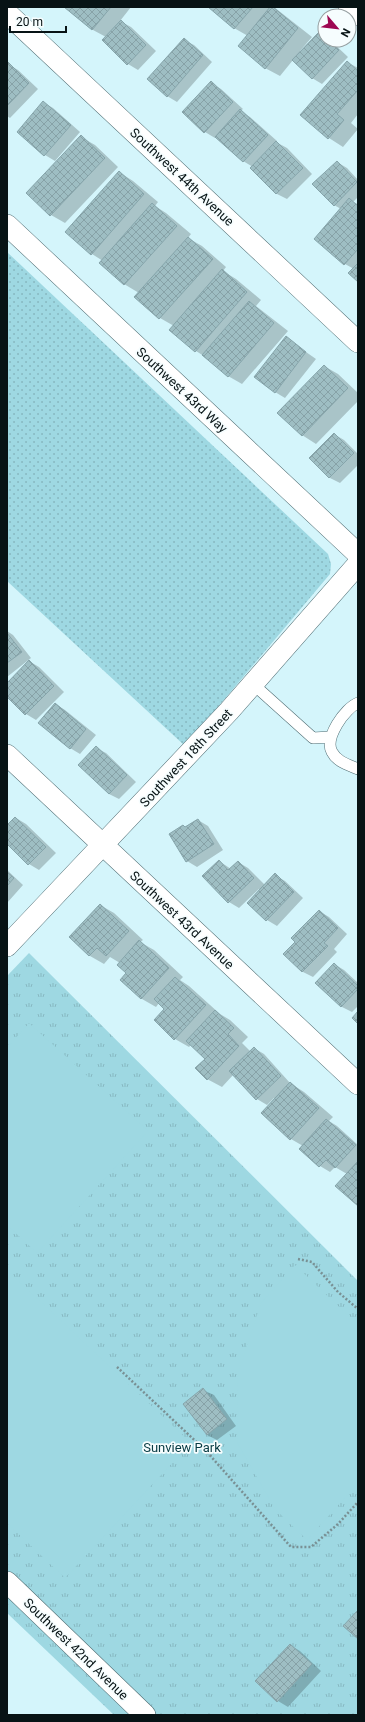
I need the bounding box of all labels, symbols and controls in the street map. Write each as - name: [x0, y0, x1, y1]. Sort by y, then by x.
- scale bar: [10, 8, 66, 34]
- north arrow: [317, 8, 357, 48]
- text: 20 m: [16, 15, 43, 29]
- text: N: [338, 26, 353, 39]
- street label: Southwest 44th Avenue: [127, 125, 237, 229]
- street label: Southwest 43rd Way: [134, 344, 230, 436]
- street label: Southwest 18th Street: [137, 706, 235, 810]
- street label: Southwest 43rd Avenue: [127, 868, 237, 972]
- park label: Sunview Park: [143, 1440, 221, 1455]
- street label: Southwest 42nd Avenue: [21, 1595, 131, 1703]

